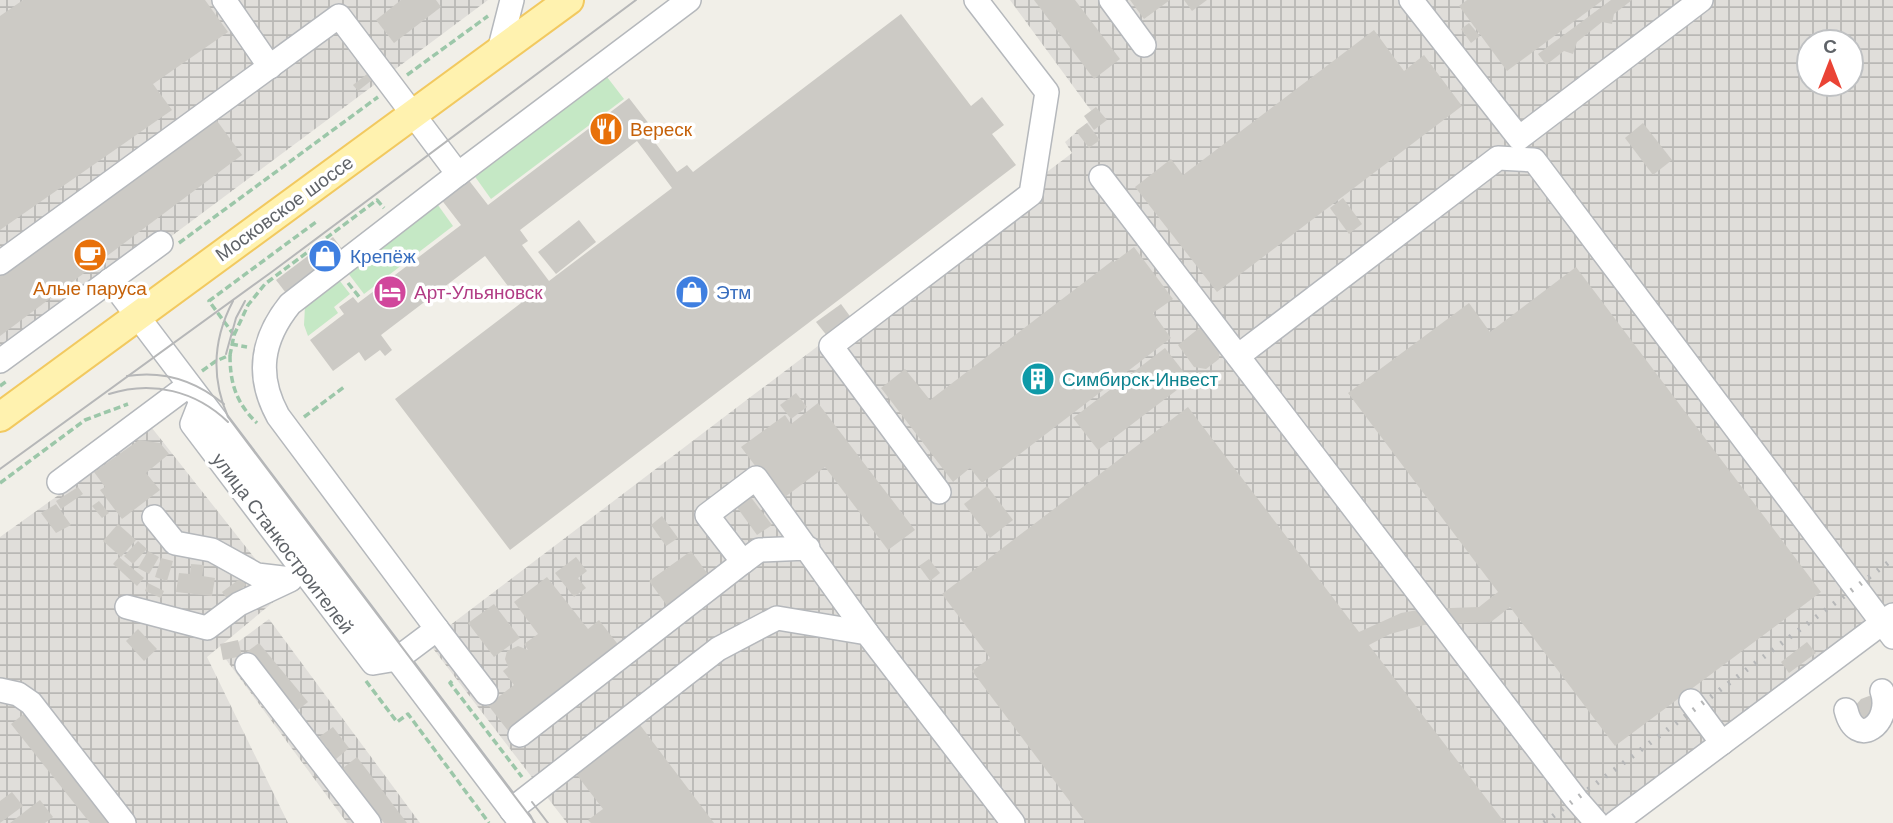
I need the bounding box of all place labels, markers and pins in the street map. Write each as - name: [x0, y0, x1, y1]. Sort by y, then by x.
- restaurant icon: Вереск: [587, 110, 625, 148]
- place label: Вереск: [630, 119, 693, 140]
- cafe icon: Алые паруса: [71, 236, 109, 274]
- shop icon: Крепёж: [306, 237, 344, 275]
- place label: Крепёж: [350, 246, 416, 267]
- hotel icon: Арт-Ульяновск: [371, 273, 409, 311]
- shop icon: Этм: [673, 273, 711, 311]
- place label: Алые паруса: [33, 278, 147, 299]
- place label: Арт-Ульяновск: [414, 282, 543, 303]
- place label: Этм: [716, 282, 751, 303]
- building icon: Симбирск-Инвест: [1019, 360, 1057, 398]
- place label: Симбирск-Инвест: [1062, 369, 1218, 390]

